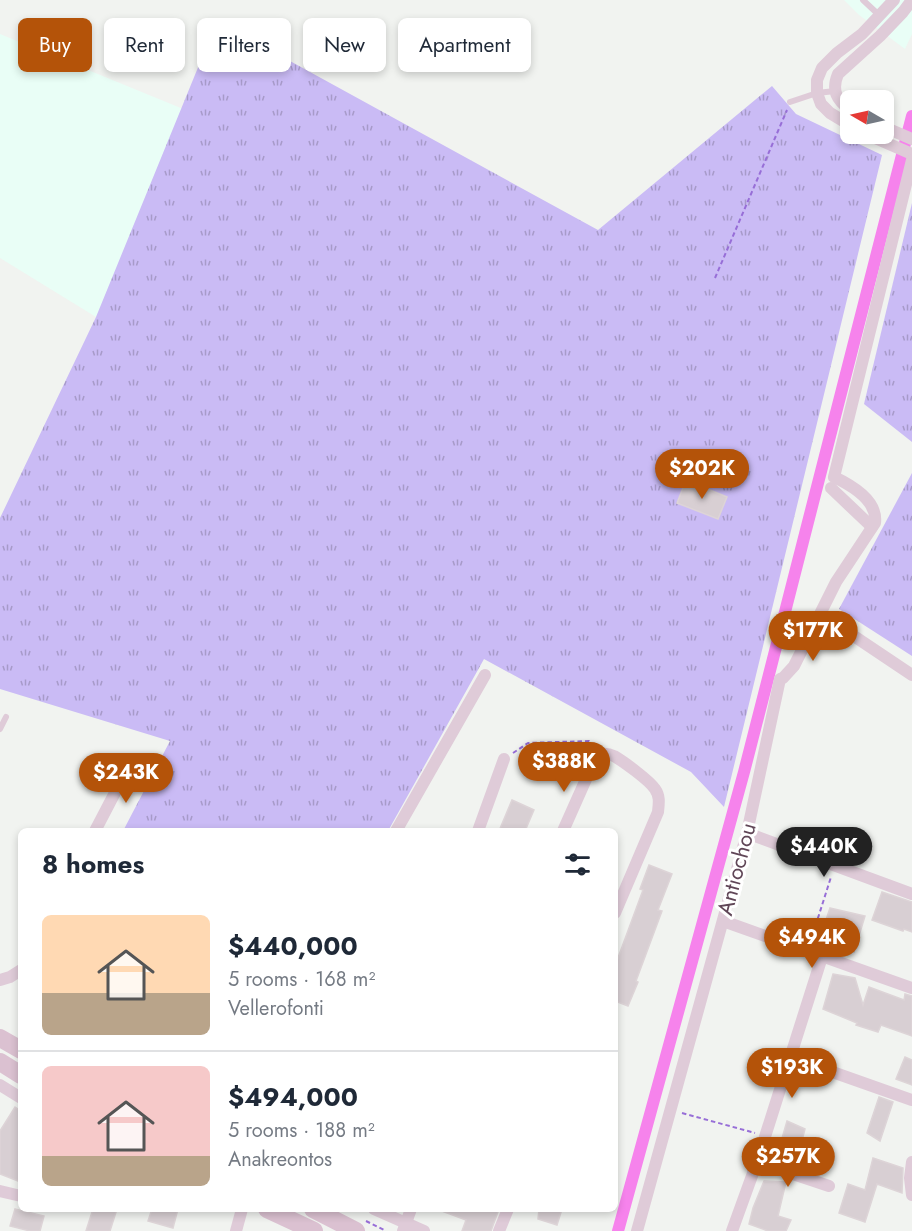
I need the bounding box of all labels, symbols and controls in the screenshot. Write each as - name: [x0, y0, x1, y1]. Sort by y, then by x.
- chip: Buy: [18, 18, 92, 72]
- chip: Rent: [104, 18, 185, 72]
- chip: Filters: [197, 18, 291, 72]
- chip: New: [303, 18, 386, 72]
- chip: Apartment: [398, 18, 531, 72]
- north arrow: [840, 90, 894, 144]
- map controls: [840, 90, 894, 144]
- pin: $202K: [660, 449, 744, 500]
- text: $202K: [669, 454, 735, 483]
- pin: $177K: [771, 611, 855, 662]
- text: $177K: [783, 616, 843, 645]
- pin: $388K: [522, 742, 606, 793]
- text: $388K: [532, 747, 596, 776]
- pin: $243K: [84, 753, 168, 804]
- text: $243K: [93, 758, 159, 787]
- street label: Antiochou: [708, 819, 764, 919]
- pin: $440K: [782, 827, 866, 878]
- text: $440K: [790, 832, 858, 861]
- text: 8 homes: [42, 845, 144, 883]
- icon: filters: [561, 848, 594, 881]
- pin: $494K: [770, 918, 854, 969]
- text: $494K: [778, 923, 846, 952]
- text: $440,000: [228, 927, 358, 965]
- icon: home: [90, 939, 162, 1011]
- text: 5 rooms · 168 m²: [228, 965, 375, 994]
- text: Vellerofonti: [228, 994, 324, 1023]
- pin: $193K: [750, 1048, 834, 1099]
- text: $193K: [761, 1053, 823, 1082]
- text: $494,000: [228, 1078, 358, 1116]
- icon: home: [90, 1090, 162, 1162]
- text: 5 rooms · 188 m²: [228, 1116, 375, 1145]
- pin: $257K: [746, 1137, 830, 1188]
- text: $257K: [756, 1142, 820, 1171]
- text: Anakreontos: [228, 1145, 332, 1174]

